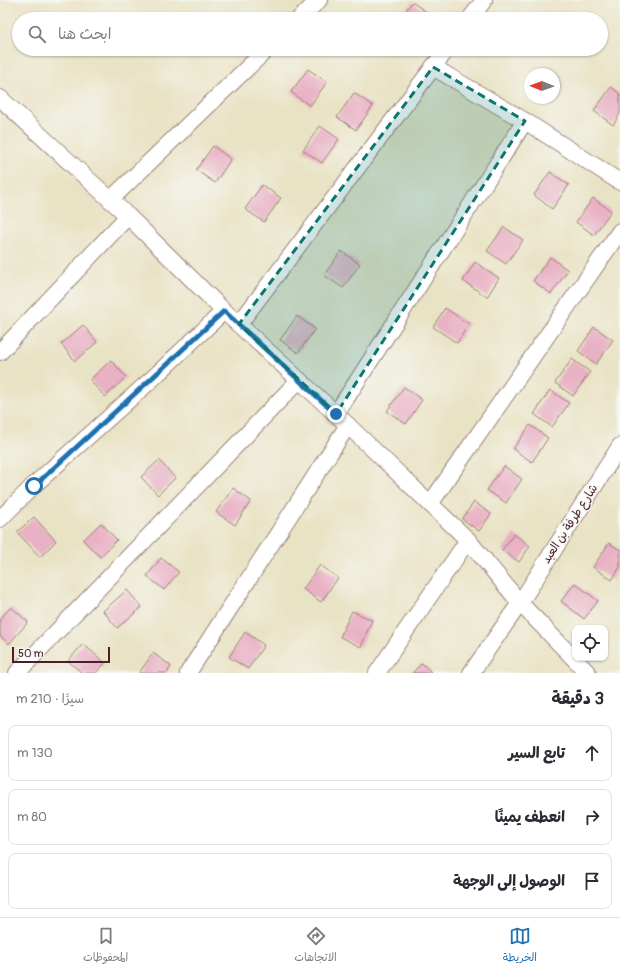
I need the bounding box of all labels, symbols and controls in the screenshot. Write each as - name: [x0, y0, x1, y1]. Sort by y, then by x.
- search box: [12, 12, 608, 56]
- icon: search: [26, 23, 48, 45]
- text: ابحث هنا: [58, 25, 111, 44]
- north arrow: [524, 68, 560, 104]
- route end: [327, 405, 345, 423]
- route start: [25, 477, 43, 495]
- street label: شارع طرفة بن العبد: [539, 482, 602, 567]
- map controls: [572, 625, 608, 661]
- button: locate: [572, 625, 608, 661]
- scale bar: [12, 645, 110, 664]
- text: 50 m: [18, 647, 44, 660]
- text: 3 دقيقة: [552, 688, 604, 709]
- text: سيرًا · 210 m: [16, 691, 84, 707]
- icon: ahead: [581, 742, 603, 764]
- text: تابع السير: [508, 744, 565, 763]
- text: 130 m: [17, 745, 53, 761]
- icon: right: [581, 806, 603, 828]
- text: انعطف يمينًا: [495, 808, 565, 827]
- text: 80 m: [17, 809, 47, 825]
- icon: arrive: [581, 870, 603, 892]
- text: الوصول إلى الوجهة: [453, 872, 565, 891]
- tab: المحفوظات: [83, 925, 128, 967]
- tab: الاتجاهات: [294, 925, 337, 967]
- tab: الخريطة: [503, 925, 537, 967]

